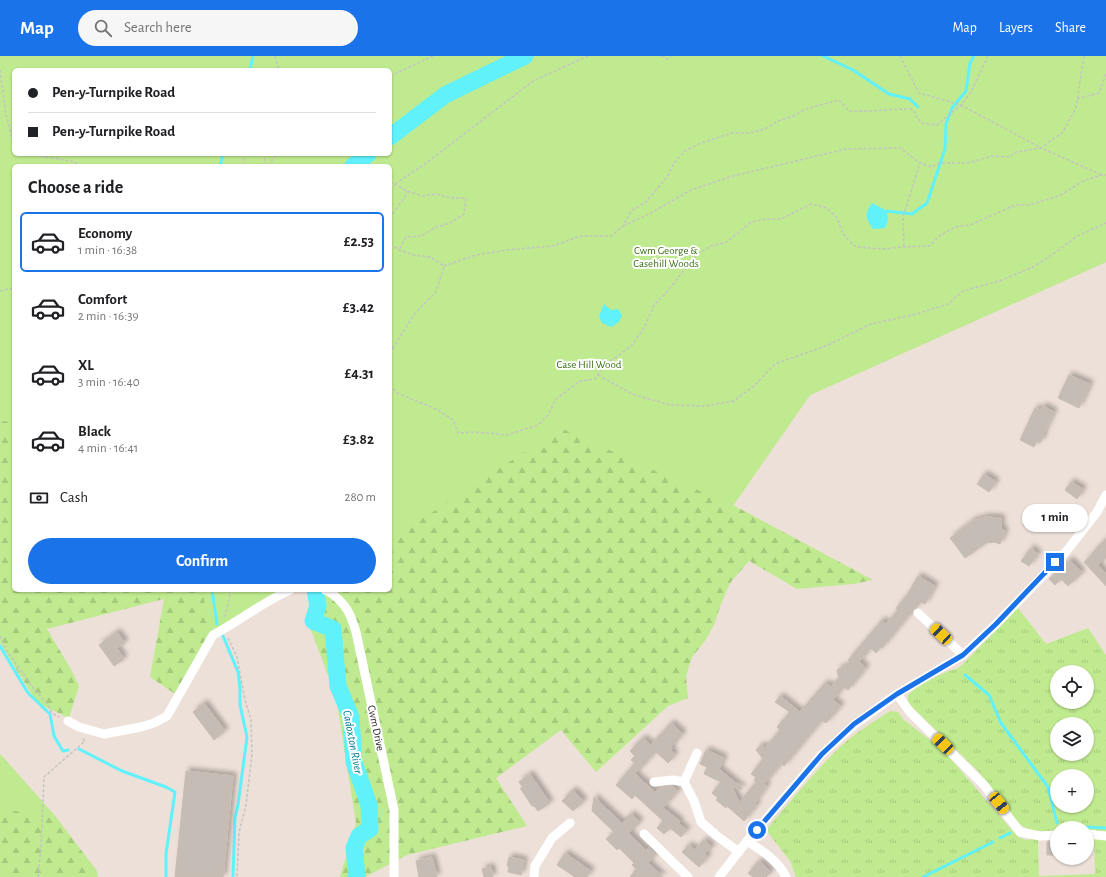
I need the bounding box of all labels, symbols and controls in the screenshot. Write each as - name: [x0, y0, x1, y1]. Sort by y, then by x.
- search box: [78, 10, 358, 46]
- icon: search: [92, 17, 114, 39]
- text: Map: [20, 19, 54, 38]
- text: Search here: [124, 20, 192, 35]
- text: Map: [952, 21, 977, 35]
- text: Layers: [999, 21, 1033, 35]
- text: Share: [1055, 21, 1086, 35]
- text: Pen-y-Turnpike Road: [52, 85, 175, 100]
- text: Pen-y-Turnpike Road: [52, 124, 175, 139]
- text: Choose a ride: [28, 179, 123, 197]
- icon: car: [30, 224, 66, 260]
- text: Economy: [78, 226, 132, 241]
- text: £2.53: [344, 234, 374, 249]
- text: 1 min · 16:38: [78, 244, 137, 257]
- park label: Cwm George & Casehill Woods: [633, 245, 699, 269]
- icon: car: [30, 290, 66, 326]
- text: Comfort: [78, 292, 127, 307]
- text: £3.42: [343, 300, 374, 315]
- text: 2 min · 16:39: [78, 310, 139, 323]
- icon: car: [30, 356, 66, 392]
- text: XL: [78, 358, 94, 373]
- park label: Case Hill Wood: [556, 359, 622, 370]
- text: £4.31: [344, 366, 374, 381]
- text: 3 min · 16:40: [78, 376, 140, 389]
- icon: car: [30, 422, 66, 458]
- text: Black: [78, 424, 111, 439]
- text: £3.82: [343, 432, 374, 447]
- text: 4 min · 16:41: [78, 442, 138, 455]
- icon: cash: [28, 487, 50, 509]
- text: Cash: [60, 490, 88, 505]
- text: 280 m: [345, 491, 376, 504]
- callout: 1 min: [1022, 504, 1088, 532]
- text: 1 min: [1041, 511, 1069, 524]
- button: Confirm: [28, 538, 376, 584]
- route end: [1046, 553, 1064, 571]
- car: [928, 621, 954, 647]
- map controls: [1050, 665, 1094, 865]
- button: locate: [1050, 665, 1094, 709]
- street label: Cwm Drive: [366, 704, 386, 752]
- water label: Cadoxton River: [341, 709, 365, 776]
- button: layers: [1050, 717, 1094, 761]
- car: [930, 731, 956, 757]
- button: +: [1050, 769, 1094, 813]
- car: [987, 790, 1011, 816]
- route start: [748, 821, 766, 839]
- button: −: [1050, 821, 1094, 865]

